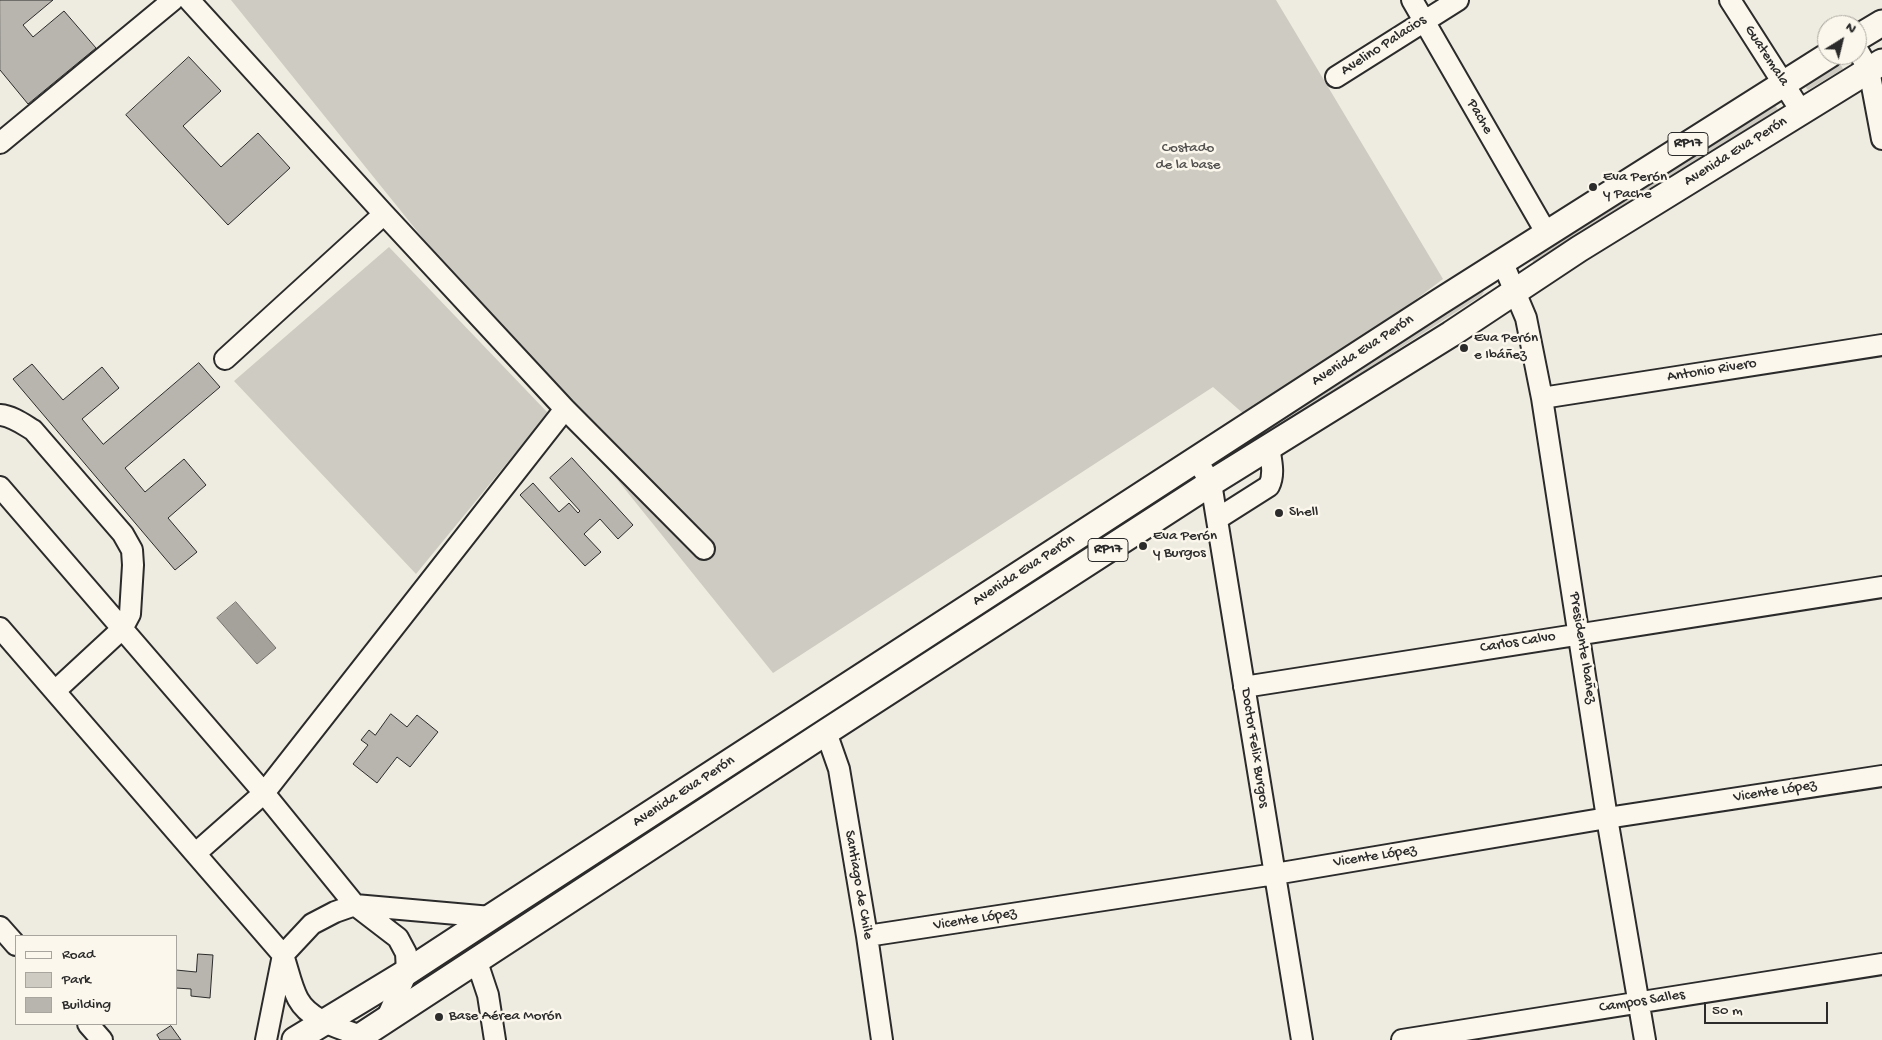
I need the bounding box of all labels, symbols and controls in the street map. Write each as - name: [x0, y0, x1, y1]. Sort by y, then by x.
- street label: Avelino Palacios: [1338, 12, 1430, 80]
- north arrow: [1817, 15, 1867, 65]
- text: N: [1842, 19, 1859, 38]
- street label: Guatemala: [1740, 22, 1792, 90]
- street label: Pache: [1462, 96, 1496, 138]
- street label: Avenida Eva Perón: [1681, 113, 1791, 191]
- road number: RP17: [1668, 132, 1708, 156]
- park label: Costado de la base: [1156, 140, 1220, 175]
- place label: Eva Perón y Pache: [1603, 169, 1667, 204]
- marker: Eva Perón y Pache: [1587, 181, 1599, 193]
- street label: Avenida Eva Perón: [1308, 311, 1418, 391]
- place label: Eva Perón e Ibáñez: [1474, 330, 1538, 365]
- marker: Eva Perón e Ibáñez: [1458, 342, 1470, 354]
- street label: Antonio Rivero: [1666, 355, 1758, 387]
- place label: Shell: [1289, 504, 1318, 522]
- marker: Shell: [1273, 507, 1285, 519]
- place label: Eva Perón y Burgos: [1153, 528, 1217, 563]
- street label: Avenida Eva Perón: [969, 531, 1079, 611]
- road number: RP17: [1088, 538, 1128, 562]
- marker: Eva Perón y Burgos: [1137, 540, 1149, 552]
- street label: Presidente Ibañez: [1564, 591, 1600, 705]
- street label: Carlos Calvo: [1479, 628, 1557, 658]
- street label: Doctor Felix Burgos: [1236, 687, 1272, 809]
- street label: Avenida Eva Perón: [629, 752, 739, 832]
- street label: Vicente López: [1732, 777, 1818, 807]
- street label: Santiago de Chile: [840, 829, 876, 941]
- street label: Vicente López: [1332, 842, 1418, 872]
- street label: Vicente López: [932, 905, 1018, 935]
- legend: [15, 935, 178, 1025]
- text: Road: [62, 946, 95, 964]
- text: Park: [62, 971, 91, 989]
- street label: Campos Salles: [1598, 986, 1686, 1018]
- scale bar: [1707, 992, 1831, 1024]
- text: Building: [62, 996, 111, 1014]
- text: 50 m: [1712, 1002, 1743, 1020]
- place label: Base Aérea Morón: [449, 1008, 562, 1026]
- marker: Base Aérea Morón: [433, 1011, 445, 1023]

